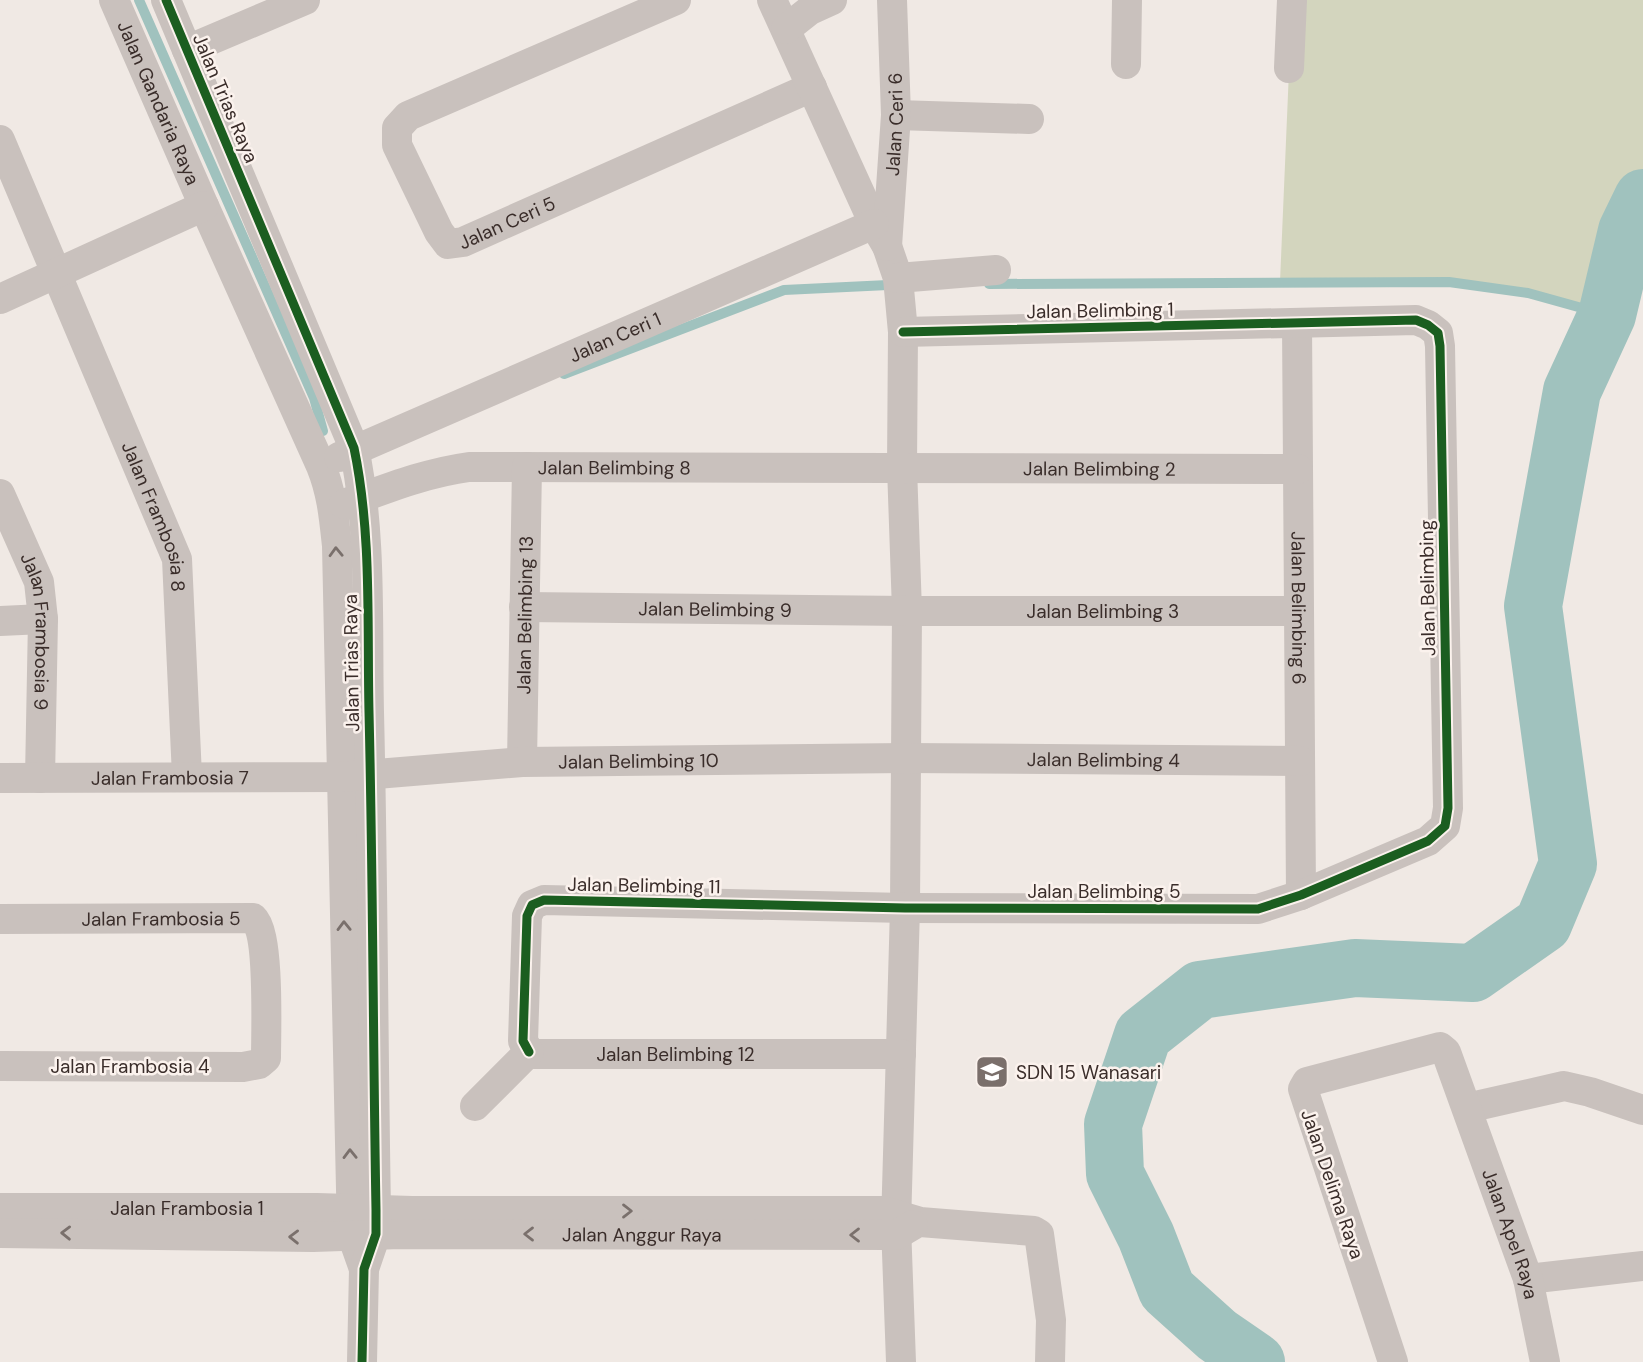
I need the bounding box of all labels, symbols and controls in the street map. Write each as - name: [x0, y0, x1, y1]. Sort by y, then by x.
- street label: Jalan Gandaria Raya: [112, 17, 205, 189]
- street label: Jalan Trias Raya: [187, 30, 264, 167]
- street label: Jalan Ceri 6: [880, 72, 909, 177]
- street label: Jalan Ceri 5: [455, 191, 559, 255]
- street label: Jalan Belimbing 1: [1026, 297, 1174, 324]
- street label: Jalan Ceri 1: [565, 306, 665, 368]
- street label: Jalan Frambosia 8: [116, 438, 190, 592]
- street label: Jalan Belimbing 8: [538, 455, 691, 481]
- street label: Jalan Belimbing 2: [1023, 456, 1176, 482]
- street label: Jalan Belimbing: [1414, 519, 1441, 656]
- street label: Jalan Belimbing 6: [1285, 531, 1312, 685]
- street label: Jalan Belimbing 13: [511, 535, 539, 695]
- one-way arrow: [329, 546, 344, 557]
- street label: Jalan Frambosia 9: [15, 549, 55, 711]
- street label: Jalan Trias Raya: [338, 594, 365, 732]
- street label: Jalan Belimbing 9: [638, 596, 792, 623]
- street label: Jalan Belimbing 3: [1027, 599, 1179, 624]
- street label: Jalan Belimbing 4: [1027, 747, 1180, 773]
- street label: Jalan Belimbing 10: [558, 748, 719, 775]
- street label: Jalan Frambosia 7: [91, 765, 249, 791]
- street label: Jalan Belimbing 11: [567, 872, 721, 899]
- street label: Jalan Belimbing 5: [1028, 879, 1180, 904]
- street label: Jalan Frambosia 5: [81, 906, 241, 932]
- one-way arrow: [336, 921, 352, 931]
- street label: Jalan Belimbing 12: [596, 1042, 755, 1067]
- school or university icon: SDN 15 Wanasari: [973, 1053, 1011, 1091]
- street label: Jalan Frambosia 4: [50, 1054, 210, 1079]
- place label: SDN 15 Wanasari: [1016, 1060, 1161, 1085]
- street label: Jalan Delima Raya: [1295, 1106, 1370, 1262]
- one-way arrow: [342, 1148, 358, 1159]
- street label: Jalan Apel Raya: [1476, 1165, 1544, 1301]
- street label: Jalan Frambosia 1: [110, 1196, 264, 1221]
- one-way arrow: [623, 1203, 633, 1219]
- street label: Jalan Anggur Raya: [562, 1222, 722, 1248]
- one-way arrow: [61, 1226, 72, 1241]
- one-way arrow: [523, 1226, 534, 1242]
- one-way arrow: [849, 1227, 859, 1243]
- one-way arrow: [288, 1229, 299, 1244]

